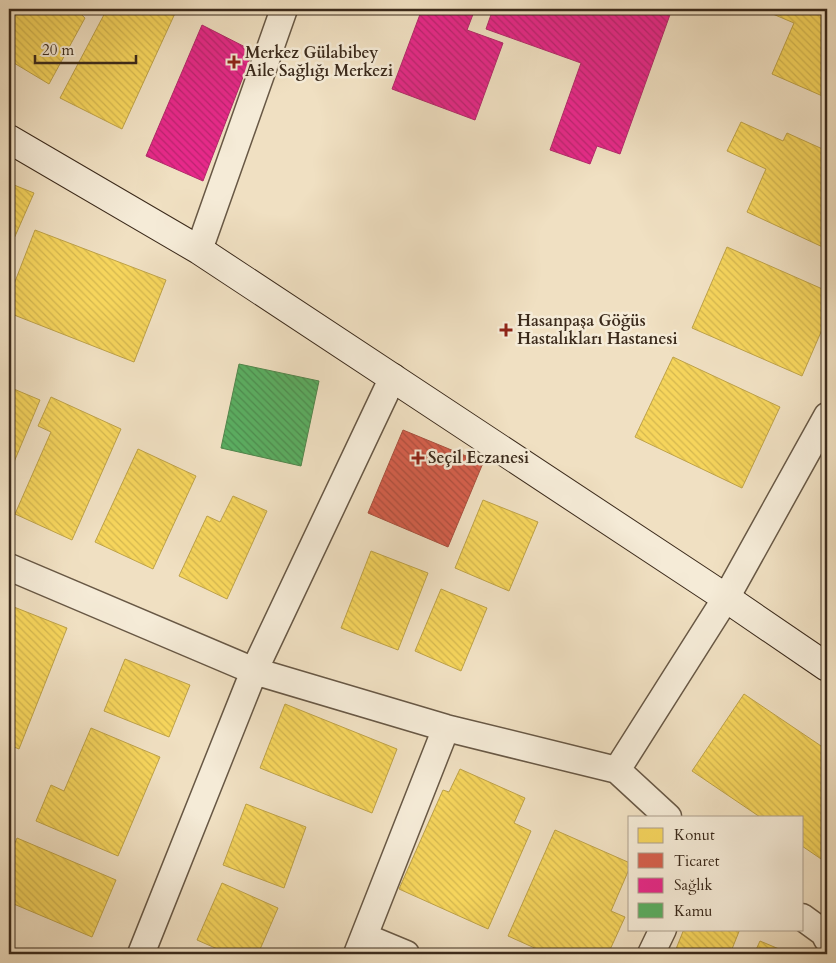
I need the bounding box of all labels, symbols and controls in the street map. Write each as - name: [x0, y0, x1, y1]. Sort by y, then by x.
- scale bar: [35, 32, 136, 64]
- text: 20 m: [42, 40, 74, 60]
- place label: Merkez Gülabibey Aile Sağlığı Merkezi: [245, 42, 393, 82]
- marker: Merkez Gülabibey Aile Sağlığı Merkezi: [227, 55, 241, 69]
- place label: Hasanpaşa Göğüs Hastalıkları Hastanesi: [517, 310, 677, 350]
- marker: Hasanpaşa Göğüs Hastalıkları Hastanesi: [499, 323, 513, 337]
- place label: Seçil Eczanesi: [428, 447, 529, 469]
- marker: Seçil Eczanesi: [412, 452, 424, 464]
- legend: [628, 816, 804, 930]
- text: Konut: [674, 825, 715, 845]
- text: Ticaret: [674, 851, 720, 871]
- text: Sağlık: [674, 875, 712, 895]
- text: Kamu: [674, 901, 713, 921]

